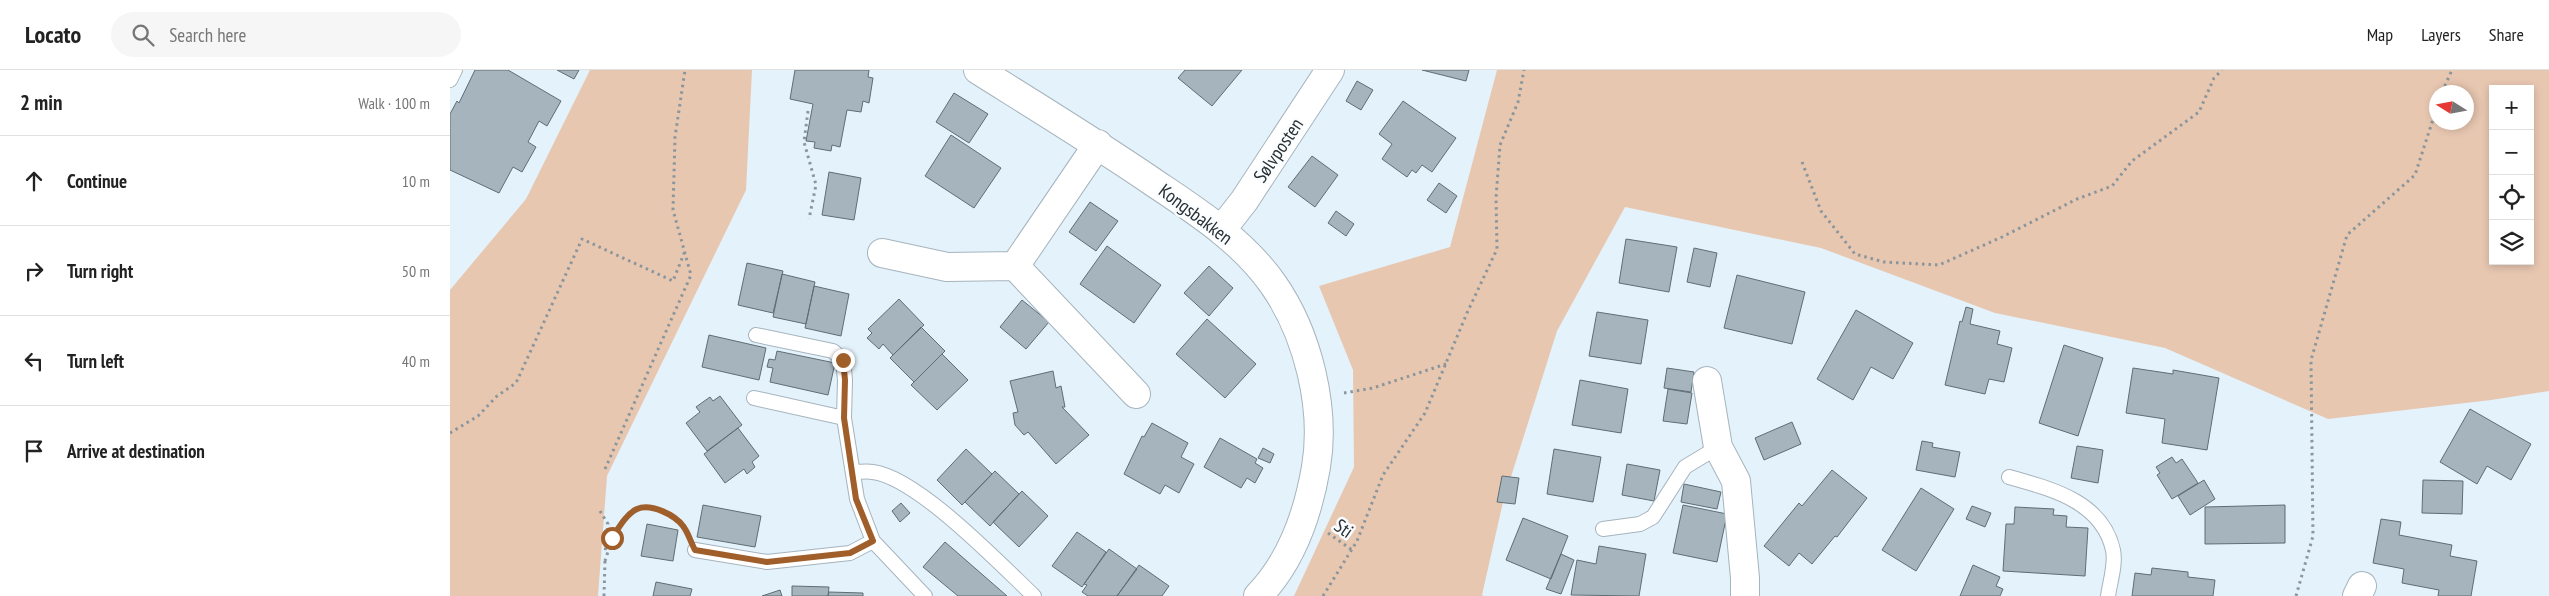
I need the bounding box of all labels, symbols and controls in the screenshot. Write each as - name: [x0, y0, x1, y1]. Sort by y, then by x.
- search box: [111, 12, 461, 57]
- text: Locato: [25, 19, 81, 50]
- icon: search: [129, 21, 157, 49]
- text: Search here: [169, 23, 246, 47]
- text: Map: [2367, 23, 2393, 46]
- text: Layers: [2421, 23, 2461, 46]
- text: Share: [2489, 23, 2524, 46]
- north arrow: [2429, 85, 2474, 130]
- map controls: [2489, 85, 2534, 265]
- button: +: [2489, 85, 2534, 130]
- text: 2 min: [20, 89, 62, 116]
- text: Walk · 100 m: [358, 93, 430, 113]
- street label: Sølvposten: [1248, 113, 1308, 187]
- button: −: [2489, 130, 2534, 175]
- icon: ahead: [20, 167, 48, 195]
- text: Continue: [67, 169, 127, 193]
- text: 10 m: [402, 171, 430, 191]
- button: locate: [2489, 175, 2534, 220]
- street label: Kongsbakken: [1154, 178, 1238, 250]
- button: layers: [2489, 220, 2534, 265]
- icon: right: [20, 257, 48, 285]
- text: Turn right: [67, 259, 133, 283]
- text: 50 m: [402, 261, 430, 281]
- icon: left: [20, 347, 48, 375]
- text: Turn left: [67, 349, 124, 373]
- route end: [832, 349, 855, 372]
- text: 40 m: [402, 351, 430, 371]
- icon: arrive: [20, 437, 48, 465]
- text: Arrive at destination: [67, 439, 205, 463]
- street label: Sti: [1330, 513, 1358, 543]
- route start: [601, 527, 624, 550]

